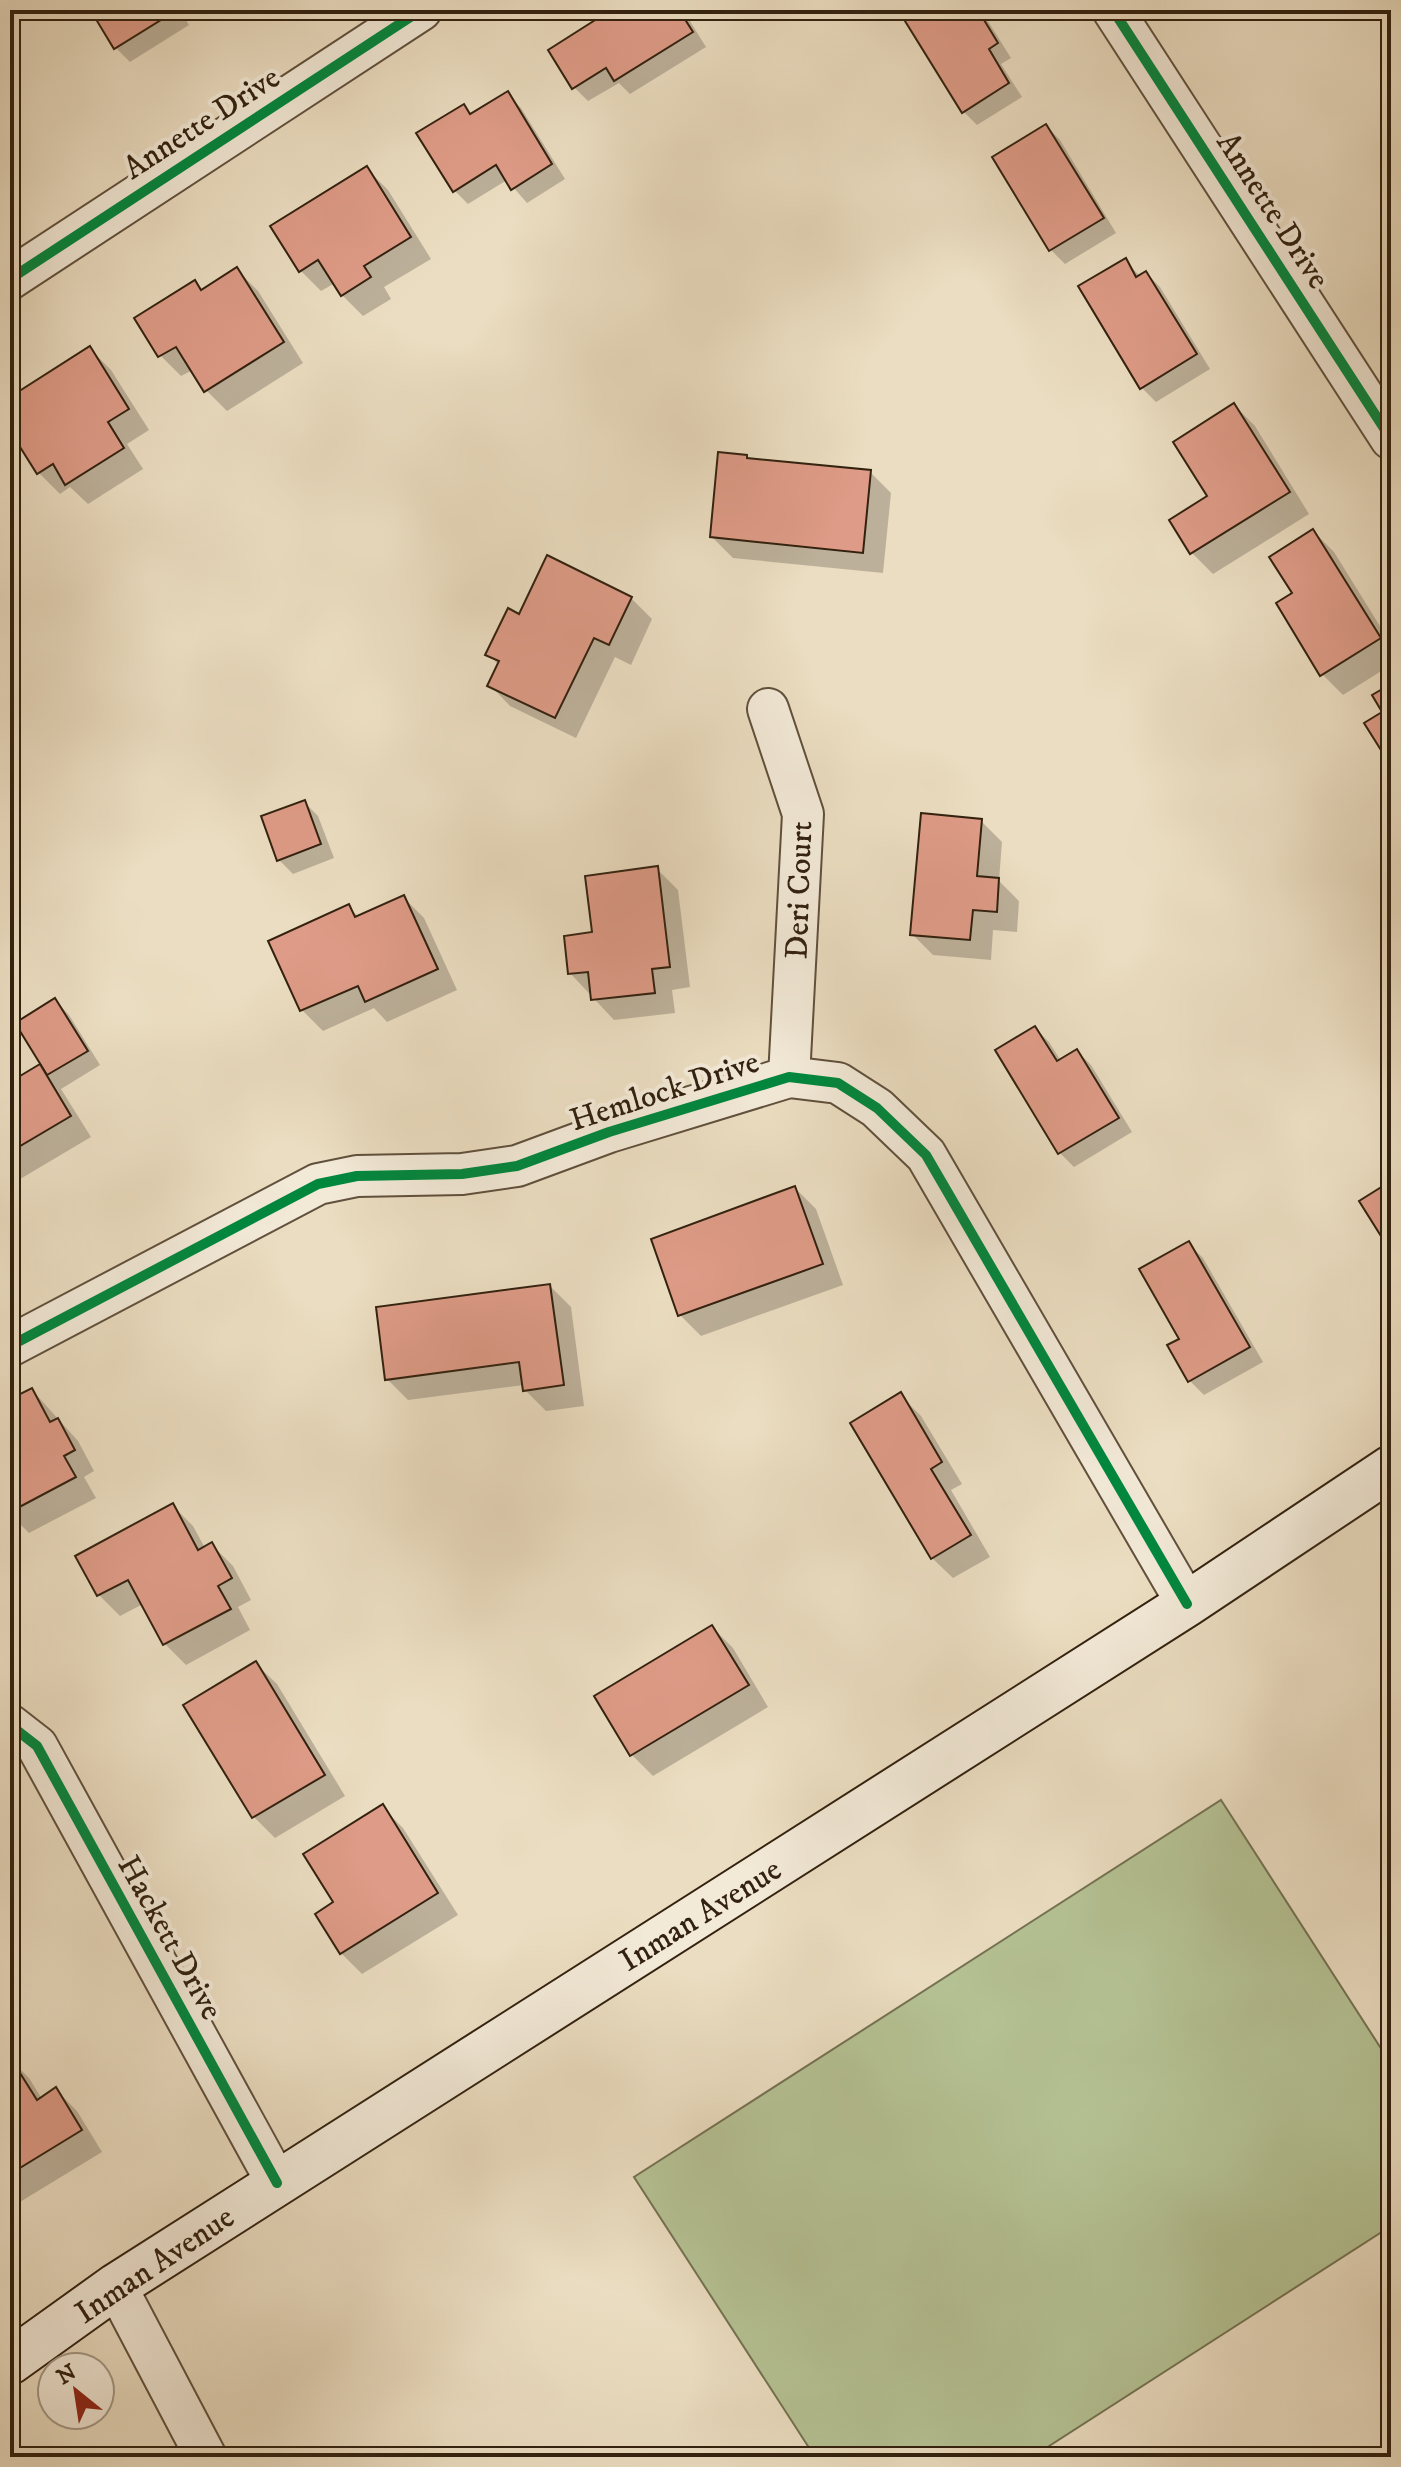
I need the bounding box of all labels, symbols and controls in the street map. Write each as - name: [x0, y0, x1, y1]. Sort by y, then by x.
- street label: Annette Drive: [116, 58, 288, 189]
- street label: Annette Drive: [1207, 125, 1338, 297]
- street label: Deri Court: [778, 820, 822, 960]
- street label: Hemlock Drive: [565, 1043, 764, 1141]
- street label: Hackett Drive: [108, 1849, 231, 2027]
- street label: Inman Avenue: [613, 1850, 789, 1981]
- street label: Inman Avenue: [68, 2198, 242, 2334]
- north arrow: [36, 2351, 116, 2431]
- text: N: [52, 2359, 81, 2391]

